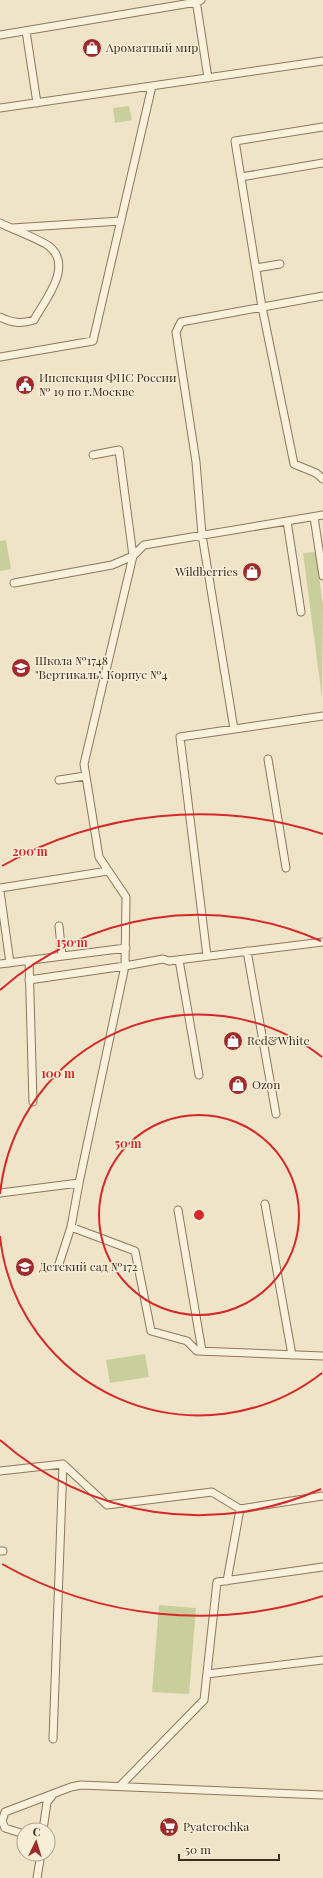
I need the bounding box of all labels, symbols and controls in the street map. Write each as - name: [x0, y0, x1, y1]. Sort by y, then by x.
- shop icon: Ароматный мир: [81, 37, 103, 59]
- place label: Ароматный мир: [105, 39, 198, 55]
- place label: Инспекция ФНС России № 19 по г.Москве: [39, 369, 177, 399]
- public building icon: Инспекция ФНС России № 19 по г.Москве: [14, 374, 36, 396]
- shop icon: Wildberries: [241, 561, 263, 583]
- place label: Wildberries: [174, 563, 238, 579]
- place label: Школа №1748 "Вертикаль". Корпус №4: [35, 652, 168, 682]
- school or university icon: Школа №1748 "Вертикаль". Корпус №4: [10, 657, 32, 679]
- text: 200 m: [12, 843, 48, 859]
- text: 150 m: [56, 934, 88, 950]
- shop icon: Red&White: [222, 1030, 244, 1052]
- place label: Red&White: [247, 1032, 310, 1048]
- text: 100 m: [41, 1065, 75, 1081]
- shop icon: Ozon: [227, 1074, 249, 1096]
- place label: Ozon: [252, 1076, 280, 1092]
- text: 50 m: [115, 1135, 142, 1151]
- centre of rings: [192, 1208, 206, 1222]
- school or university icon: Детский сад №172: [14, 1256, 36, 1278]
- place label: Детский сад №172: [39, 1258, 138, 1274]
- supermarket icon: Pyaterochka: [158, 1816, 180, 1838]
- place label: Pyaterochka: [183, 1818, 249, 1834]
- north arrow: [16, 1822, 56, 1862]
- text: С: [32, 1824, 41, 1839]
- scale bar: [179, 1836, 279, 1862]
- text: 50 m: [185, 1841, 211, 1857]

